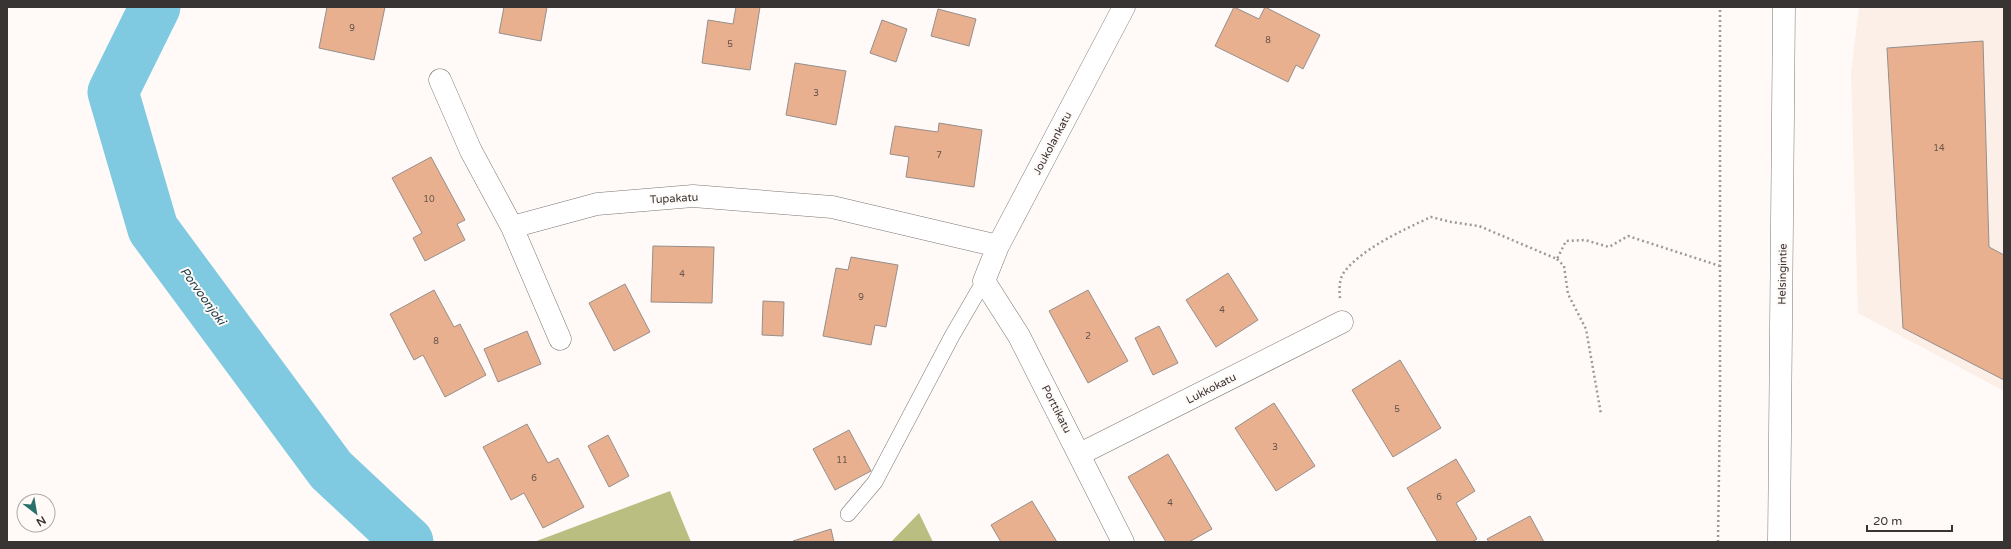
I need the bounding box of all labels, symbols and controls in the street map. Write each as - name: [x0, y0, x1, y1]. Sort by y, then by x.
- house number: 9: [349, 23, 355, 34]
- house number: 8: [1265, 35, 1271, 46]
- house number: 5: [727, 39, 733, 50]
- house number: 3: [813, 88, 819, 99]
- street label: Joukolankatu: [1030, 109, 1075, 177]
- house number: 14: [1933, 143, 1945, 154]
- house number: 7: [936, 150, 942, 161]
- street label: Tupakatu: [649, 191, 699, 206]
- house number: 10: [423, 194, 435, 205]
- street label: Helsingintie: [1775, 243, 1790, 305]
- water label: Porvoonjoki: [177, 264, 230, 329]
- house number: 4: [679, 269, 685, 280]
- house number: 9: [858, 292, 864, 303]
- house number: 4: [1219, 305, 1225, 316]
- house number: 2: [1085, 331, 1091, 342]
- house number: 8: [433, 336, 439, 347]
- street label: Lukkokatu: [1184, 370, 1238, 407]
- street label: Porttikatu: [1039, 383, 1074, 435]
- house number: 5: [1394, 404, 1400, 415]
- house number: 3: [1272, 442, 1278, 453]
- house number: 11: [836, 455, 848, 466]
- house number: 6: [531, 473, 537, 484]
- house number: 6: [1436, 492, 1442, 503]
- north arrow: [16, 493, 56, 533]
- house number: 4: [1167, 498, 1173, 509]
- scale bar: [1867, 507, 1952, 533]
- text: N: [34, 513, 48, 529]
- text: 20 m: [1873, 514, 1902, 528]

